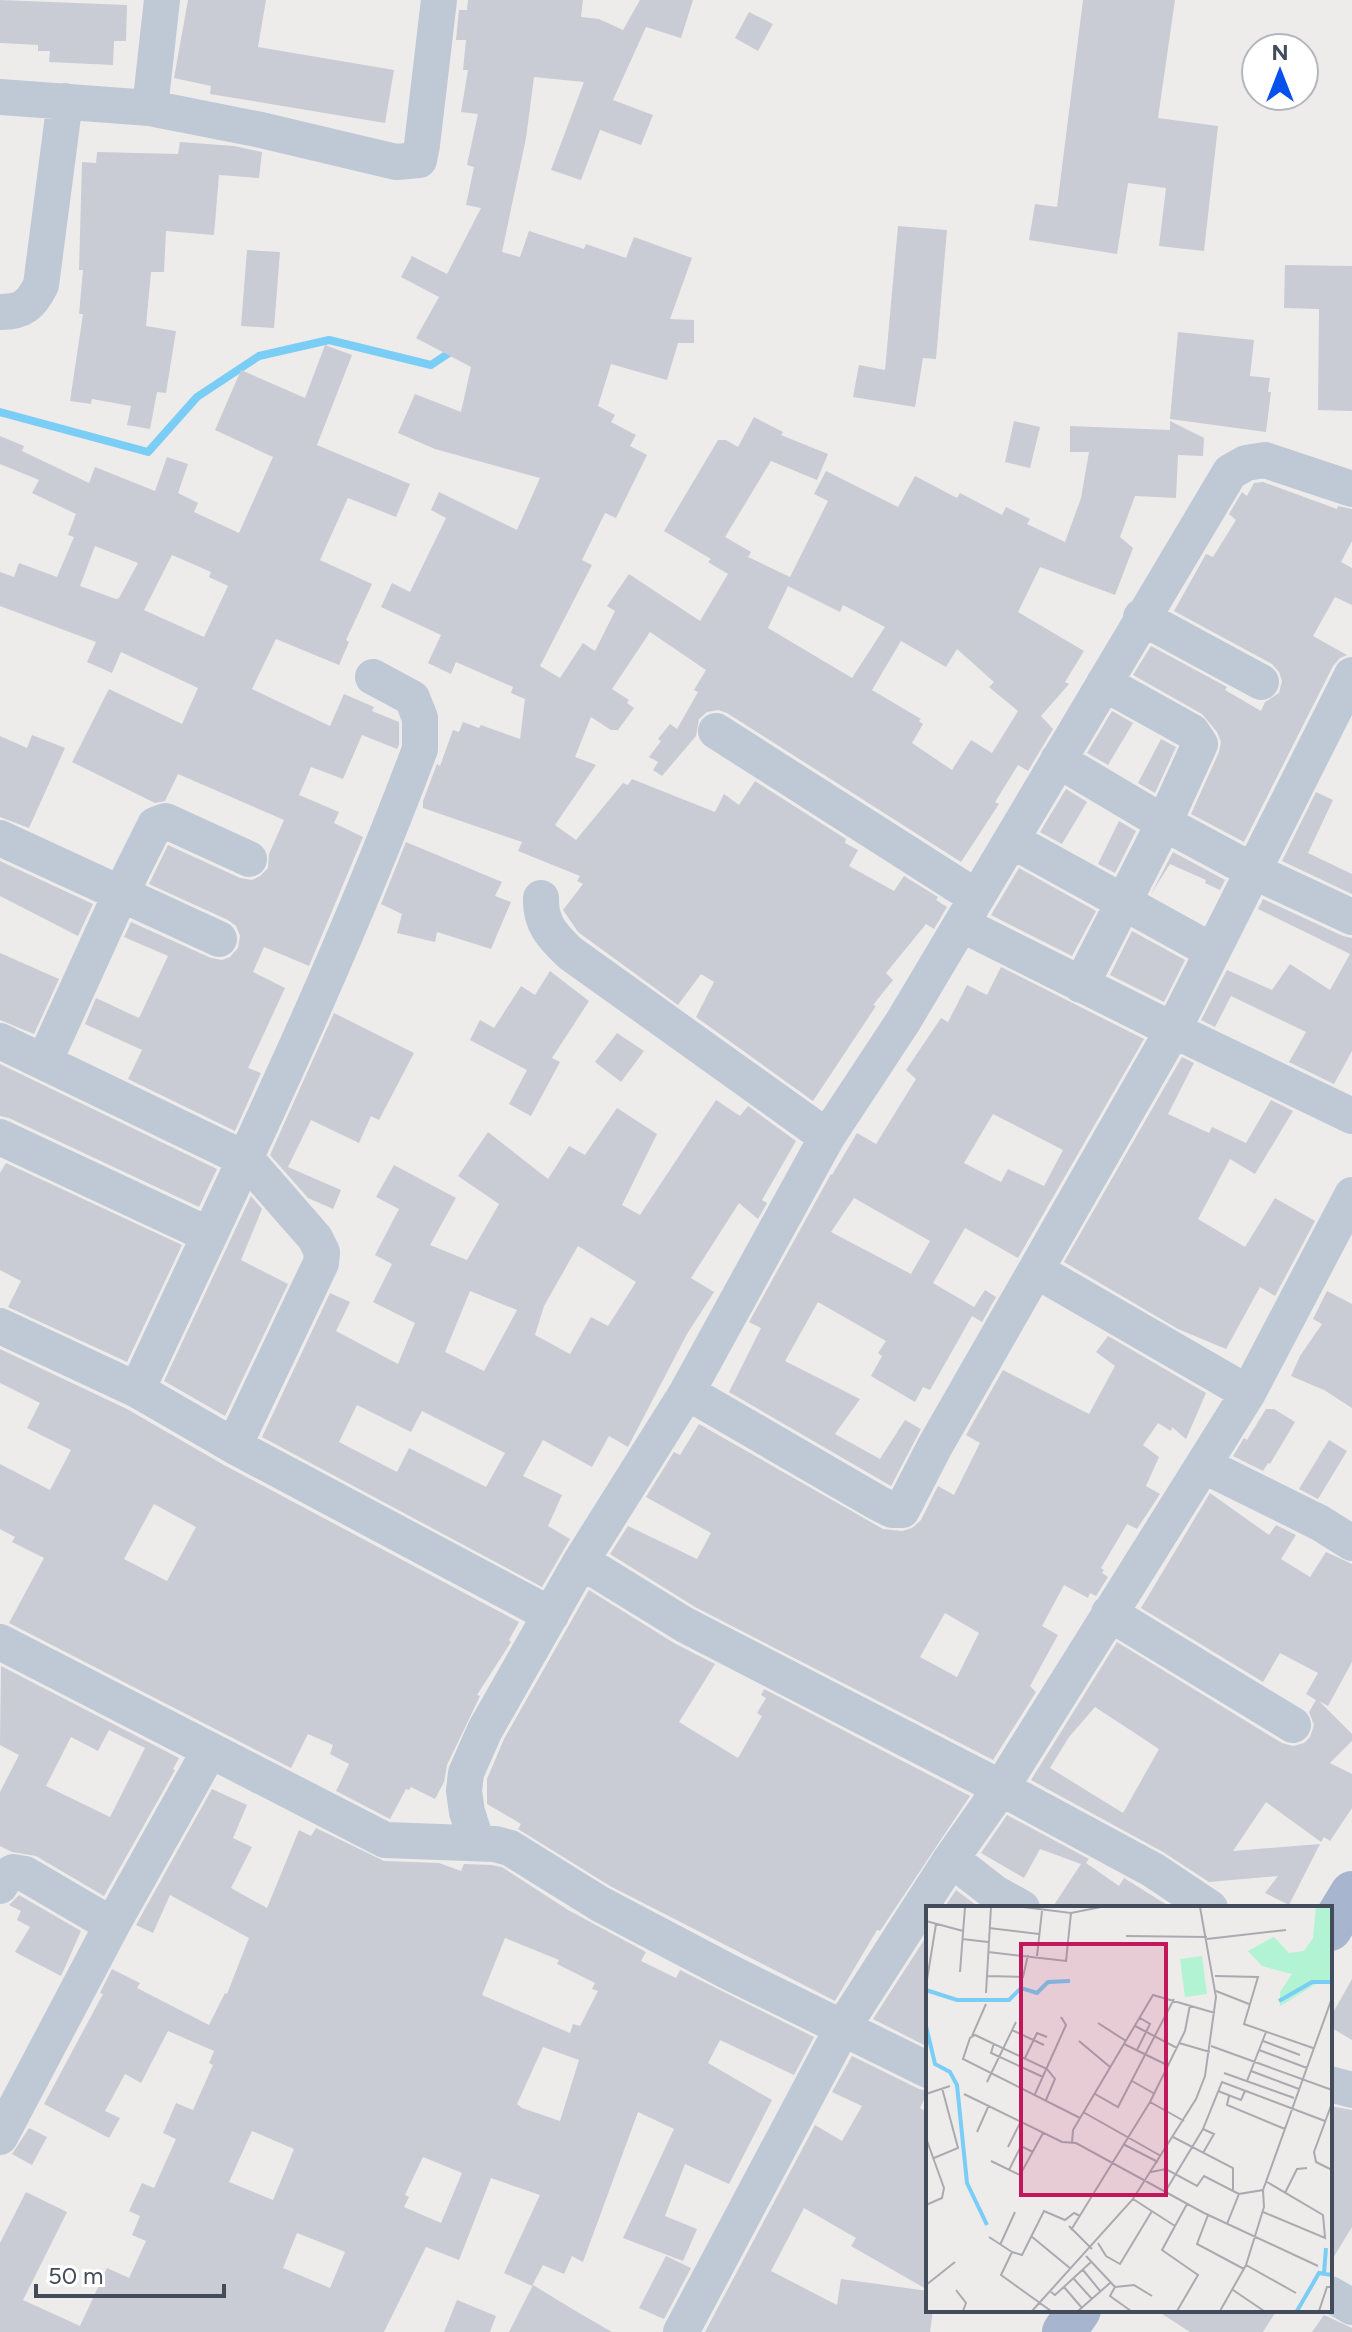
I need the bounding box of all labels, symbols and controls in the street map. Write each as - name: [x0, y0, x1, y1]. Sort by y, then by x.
- north arrow: [1240, 32, 1320, 112]
- text: N: [1271, 39, 1289, 66]
- inset map: [926, 1906, 1332, 2312]
- scale bar: [36, 2248, 224, 2298]
- text: 50 m: [48, 2261, 104, 2290]

